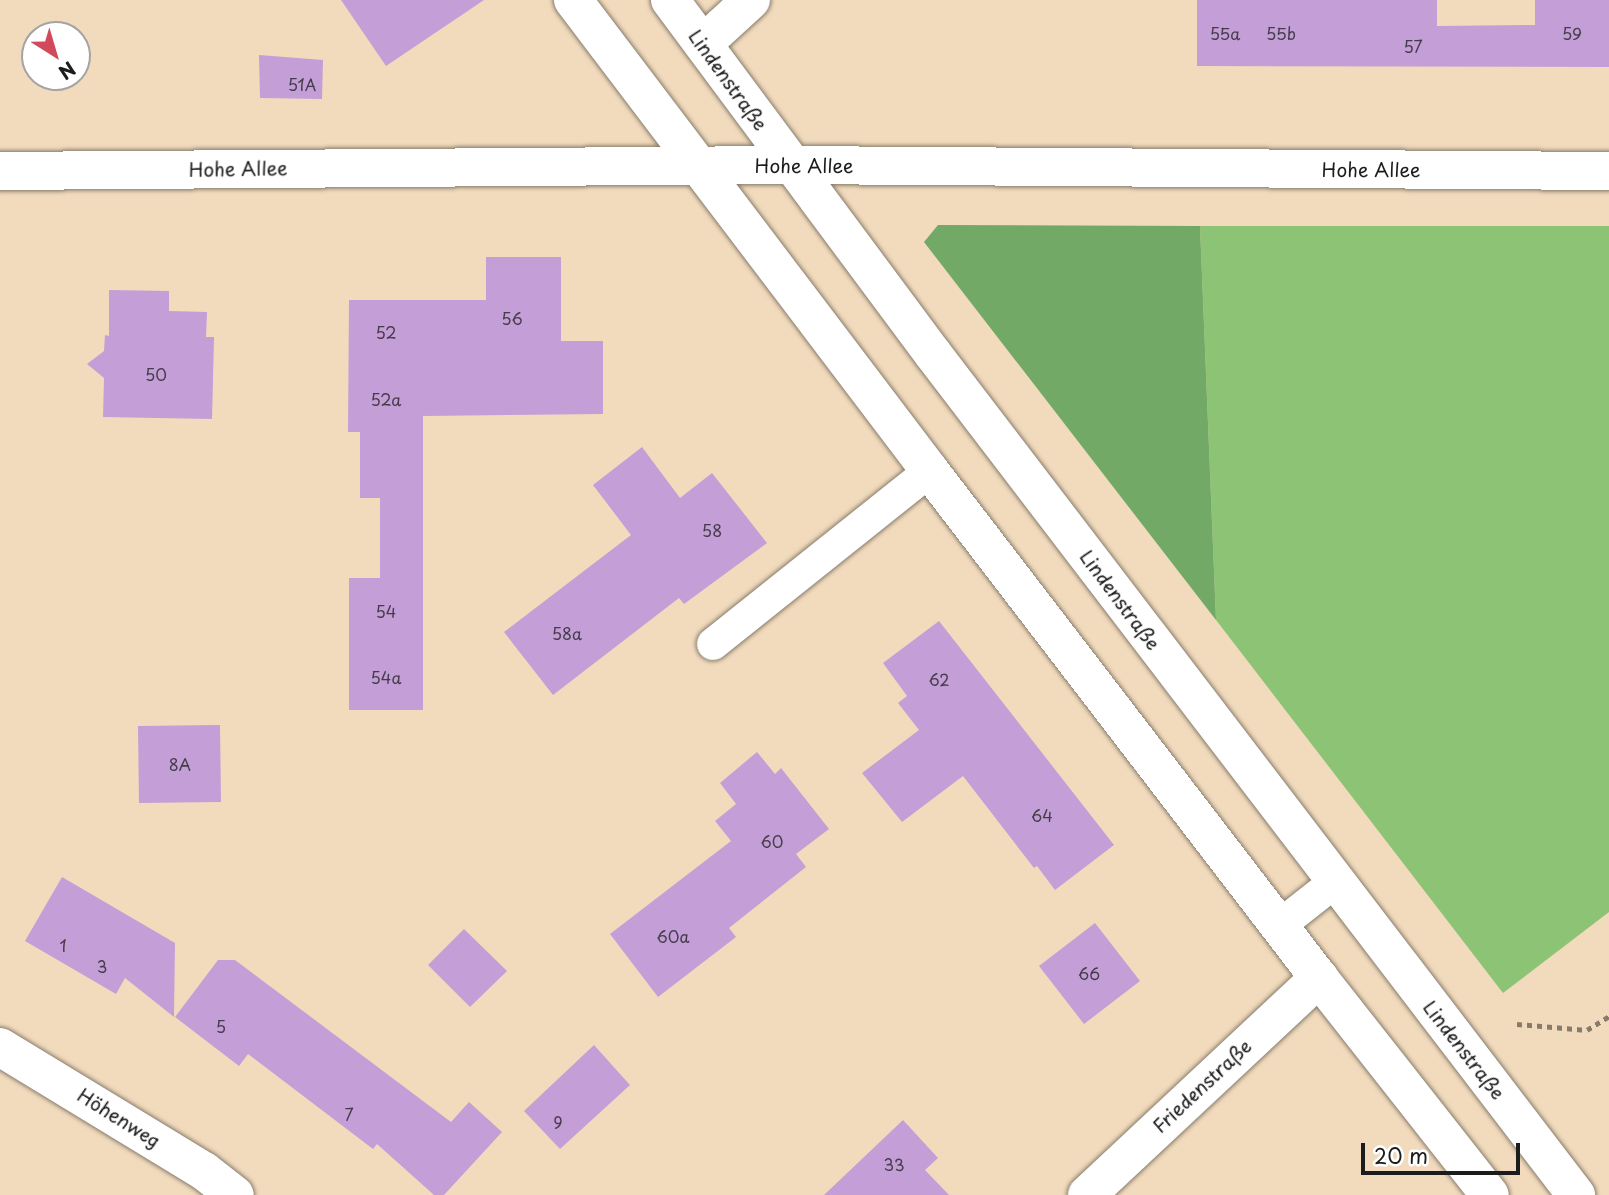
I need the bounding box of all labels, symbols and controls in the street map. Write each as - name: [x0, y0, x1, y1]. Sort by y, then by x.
- north arrow: [21, 21, 91, 91]
- house number: 55a: [1210, 23, 1240, 43]
- house number: 55b: [1266, 23, 1296, 43]
- house number: 59: [1562, 23, 1582, 43]
- street label: Lindenstraße: [684, 25, 772, 135]
- house number: 57: [1403, 36, 1423, 56]
- text: N: [53, 55, 82, 87]
- house number: 51A: [288, 74, 316, 94]
- street label: Hohe Allee: [754, 155, 854, 177]
- street label: Hohe Allee: [188, 157, 288, 181]
- street label: Hohe Allee: [1321, 159, 1421, 181]
- house number: 56: [501, 308, 523, 328]
- house number: 52: [375, 322, 397, 342]
- house number: 50: [145, 364, 167, 384]
- house number: 52a: [371, 389, 401, 409]
- house number: 58: [702, 520, 722, 540]
- street label: Lindenstraße: [1075, 546, 1165, 654]
- house number: 54: [376, 601, 396, 621]
- house number: 58a: [552, 623, 582, 643]
- house number: 54a: [371, 667, 401, 687]
- house number: 62: [928, 669, 950, 689]
- house number: 8A: [169, 754, 191, 774]
- house number: 64: [1031, 805, 1053, 825]
- house number: 60: [761, 831, 783, 851]
- house number: 60a: [657, 926, 689, 946]
- house number: 1: [59, 935, 67, 955]
- house number: 3: [97, 956, 107, 976]
- house number: 66: [1078, 963, 1100, 983]
- street label: Lindenstraße: [1418, 996, 1510, 1104]
- house number: 5: [216, 1016, 226, 1036]
- street label: Friedenstraße: [1148, 1035, 1256, 1137]
- street label: Höhenweg: [73, 1084, 165, 1152]
- house number: 7: [344, 1104, 354, 1124]
- house number: 9: [553, 1112, 563, 1132]
- scale bar: [1364, 1128, 1523, 1172]
- text: 20 m: [1374, 1139, 1428, 1171]
- house number: 33: [883, 1154, 905, 1174]

